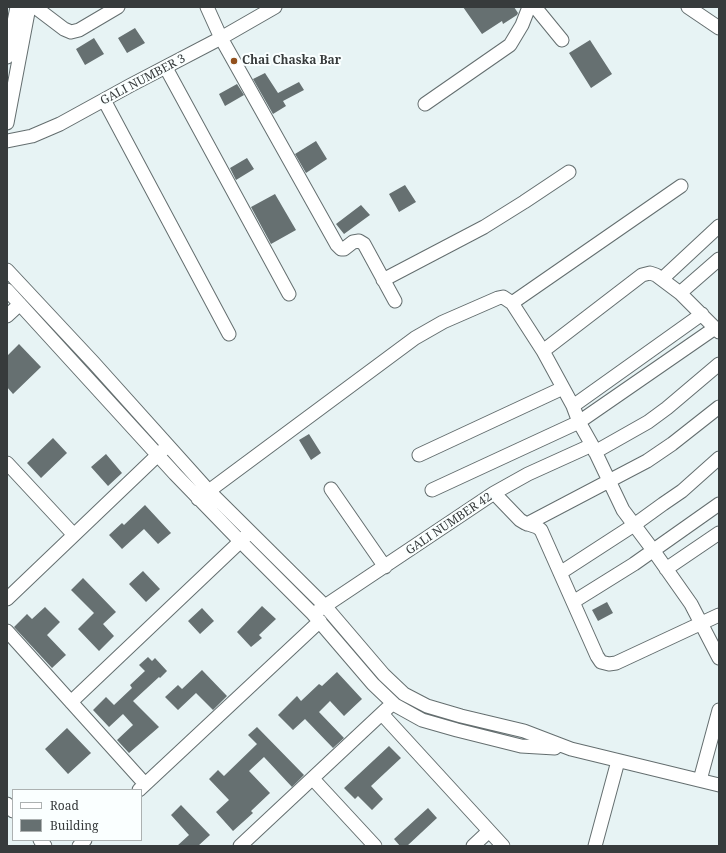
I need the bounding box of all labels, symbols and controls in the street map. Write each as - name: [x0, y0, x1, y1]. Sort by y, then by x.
- street label: GALI NUMBER 3: [98, 52, 188, 108]
- place label: Chai Chaska Bar: [242, 54, 341, 68]
- marker: Chai Chaska Bar: [229, 56, 239, 66]
- street label: GALI NUMBER 42: [403, 490, 495, 558]
- legend: [12, 789, 142, 841]
- text: Road: [50, 797, 79, 814]
- text: Building: [50, 817, 98, 834]

